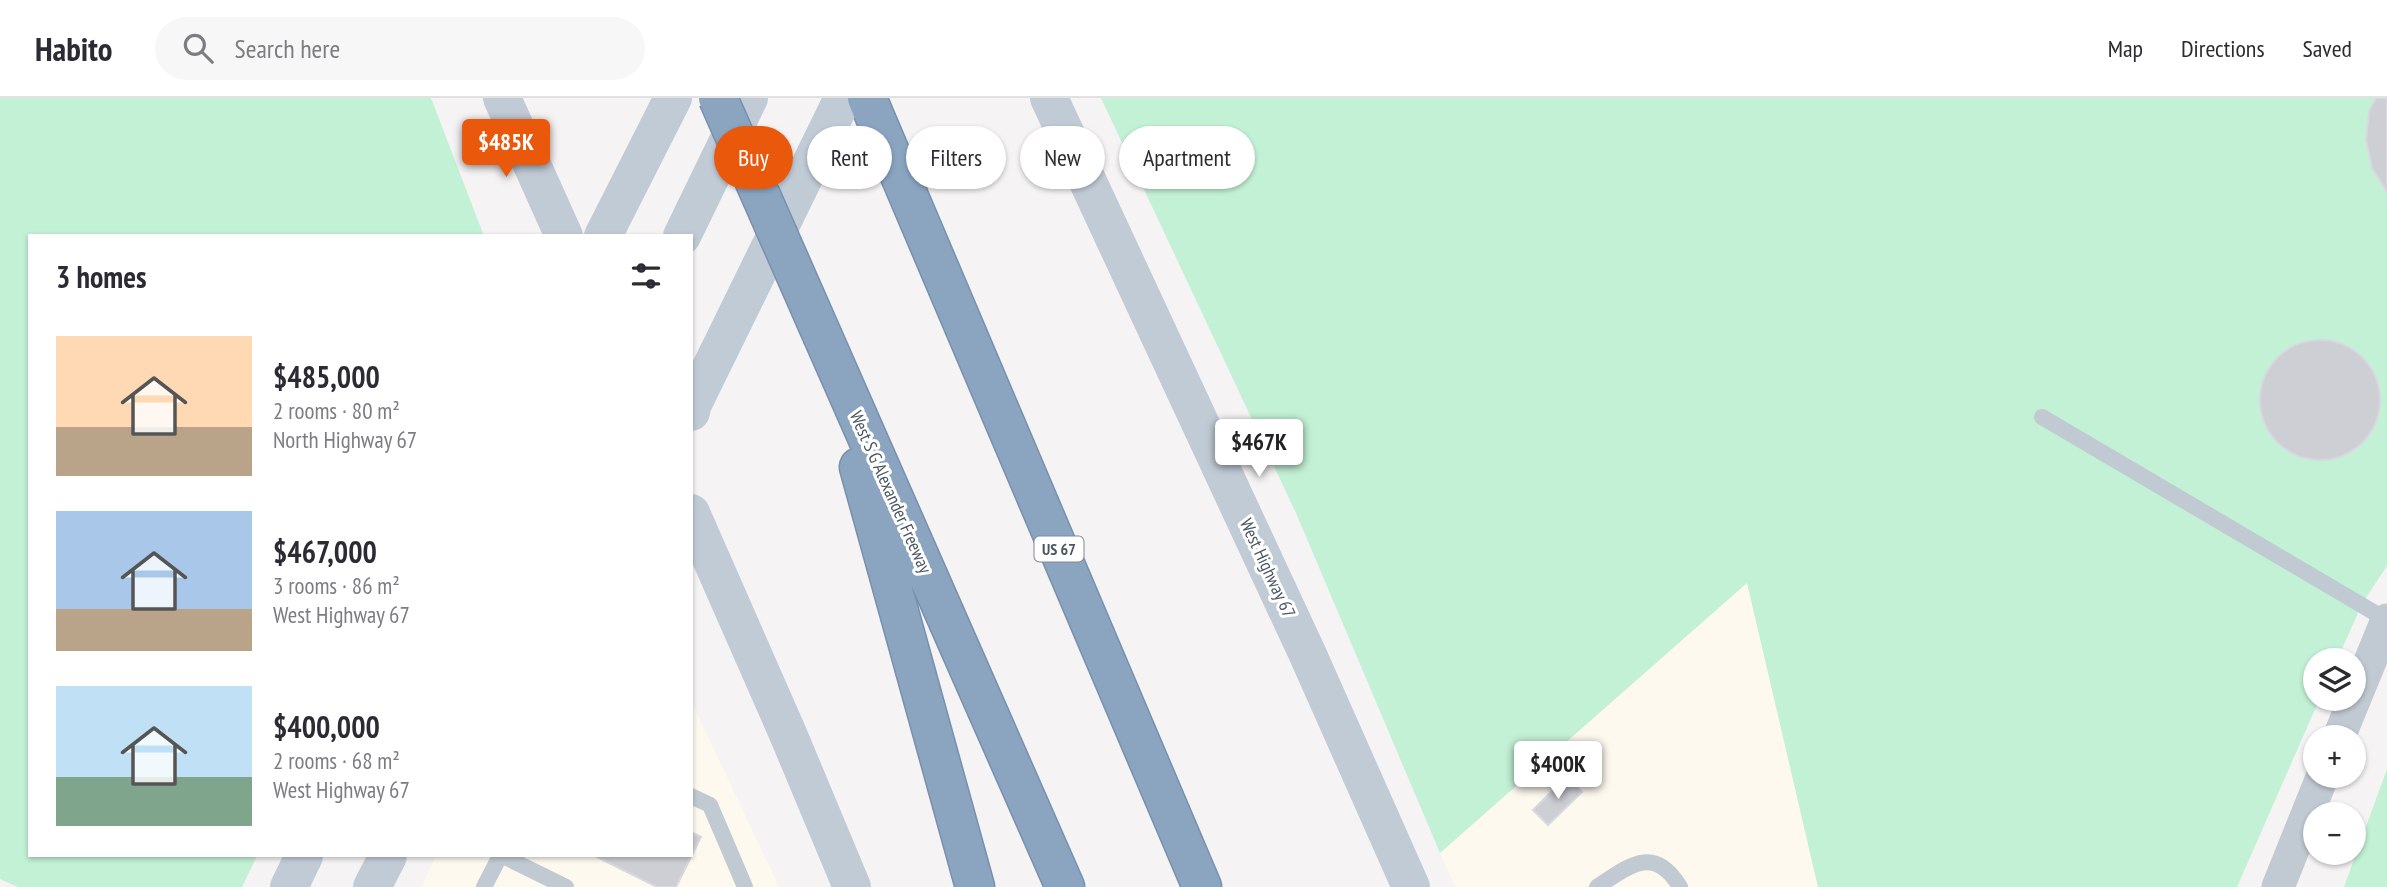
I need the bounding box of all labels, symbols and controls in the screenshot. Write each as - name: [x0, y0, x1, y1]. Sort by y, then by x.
- search box: [155, 17, 645, 80]
- text: Habito: [35, 27, 113, 70]
- icon: search: [179, 29, 217, 67]
- text: Search here: [235, 32, 340, 65]
- text: Map: [2108, 33, 2143, 64]
- text: Directions: [2181, 33, 2265, 64]
- text: Saved: [2303, 33, 2352, 64]
- pin: $485K: [457, 120, 555, 179]
- chip: Buy: [714, 126, 793, 189]
- chip: Rent: [807, 126, 892, 189]
- chip: Filters: [906, 126, 1006, 189]
- chip: New: [1020, 126, 1105, 189]
- chip: Apartment: [1119, 126, 1255, 189]
- text: $485K: [478, 127, 534, 156]
- text: 3 homes: [56, 257, 147, 296]
- icon: filters: [627, 257, 665, 295]
- text: $485,000: [273, 357, 380, 396]
- icon: home: [112, 364, 196, 448]
- text: 2 rooms · 80 m²: [273, 396, 400, 425]
- street label: West S G Alexander Freeway: [845, 407, 937, 577]
- pin: $467K: [1210, 420, 1308, 479]
- text: North Highway 67: [273, 425, 417, 454]
- text: $467K: [1231, 427, 1287, 456]
- street label: West Highway 67: [1235, 515, 1301, 621]
- text: $467,000: [273, 532, 377, 571]
- road number: US 67: [1034, 536, 1084, 562]
- icon: home: [112, 539, 196, 623]
- text: 3 rooms · 86 m²: [273, 571, 400, 600]
- text: West Highway 67: [273, 600, 410, 629]
- map controls: [2303, 648, 2366, 865]
- button: layers: [2303, 648, 2366, 711]
- text: $400,000: [273, 707, 380, 746]
- icon: home: [112, 714, 196, 798]
- button: +: [2303, 725, 2366, 788]
- pin: $400K: [1509, 742, 1607, 801]
- text: 2 rooms · 68 m²: [273, 746, 400, 775]
- text: $400K: [1530, 749, 1586, 778]
- text: West Highway 67: [273, 775, 410, 804]
- button: −: [2303, 802, 2366, 865]

